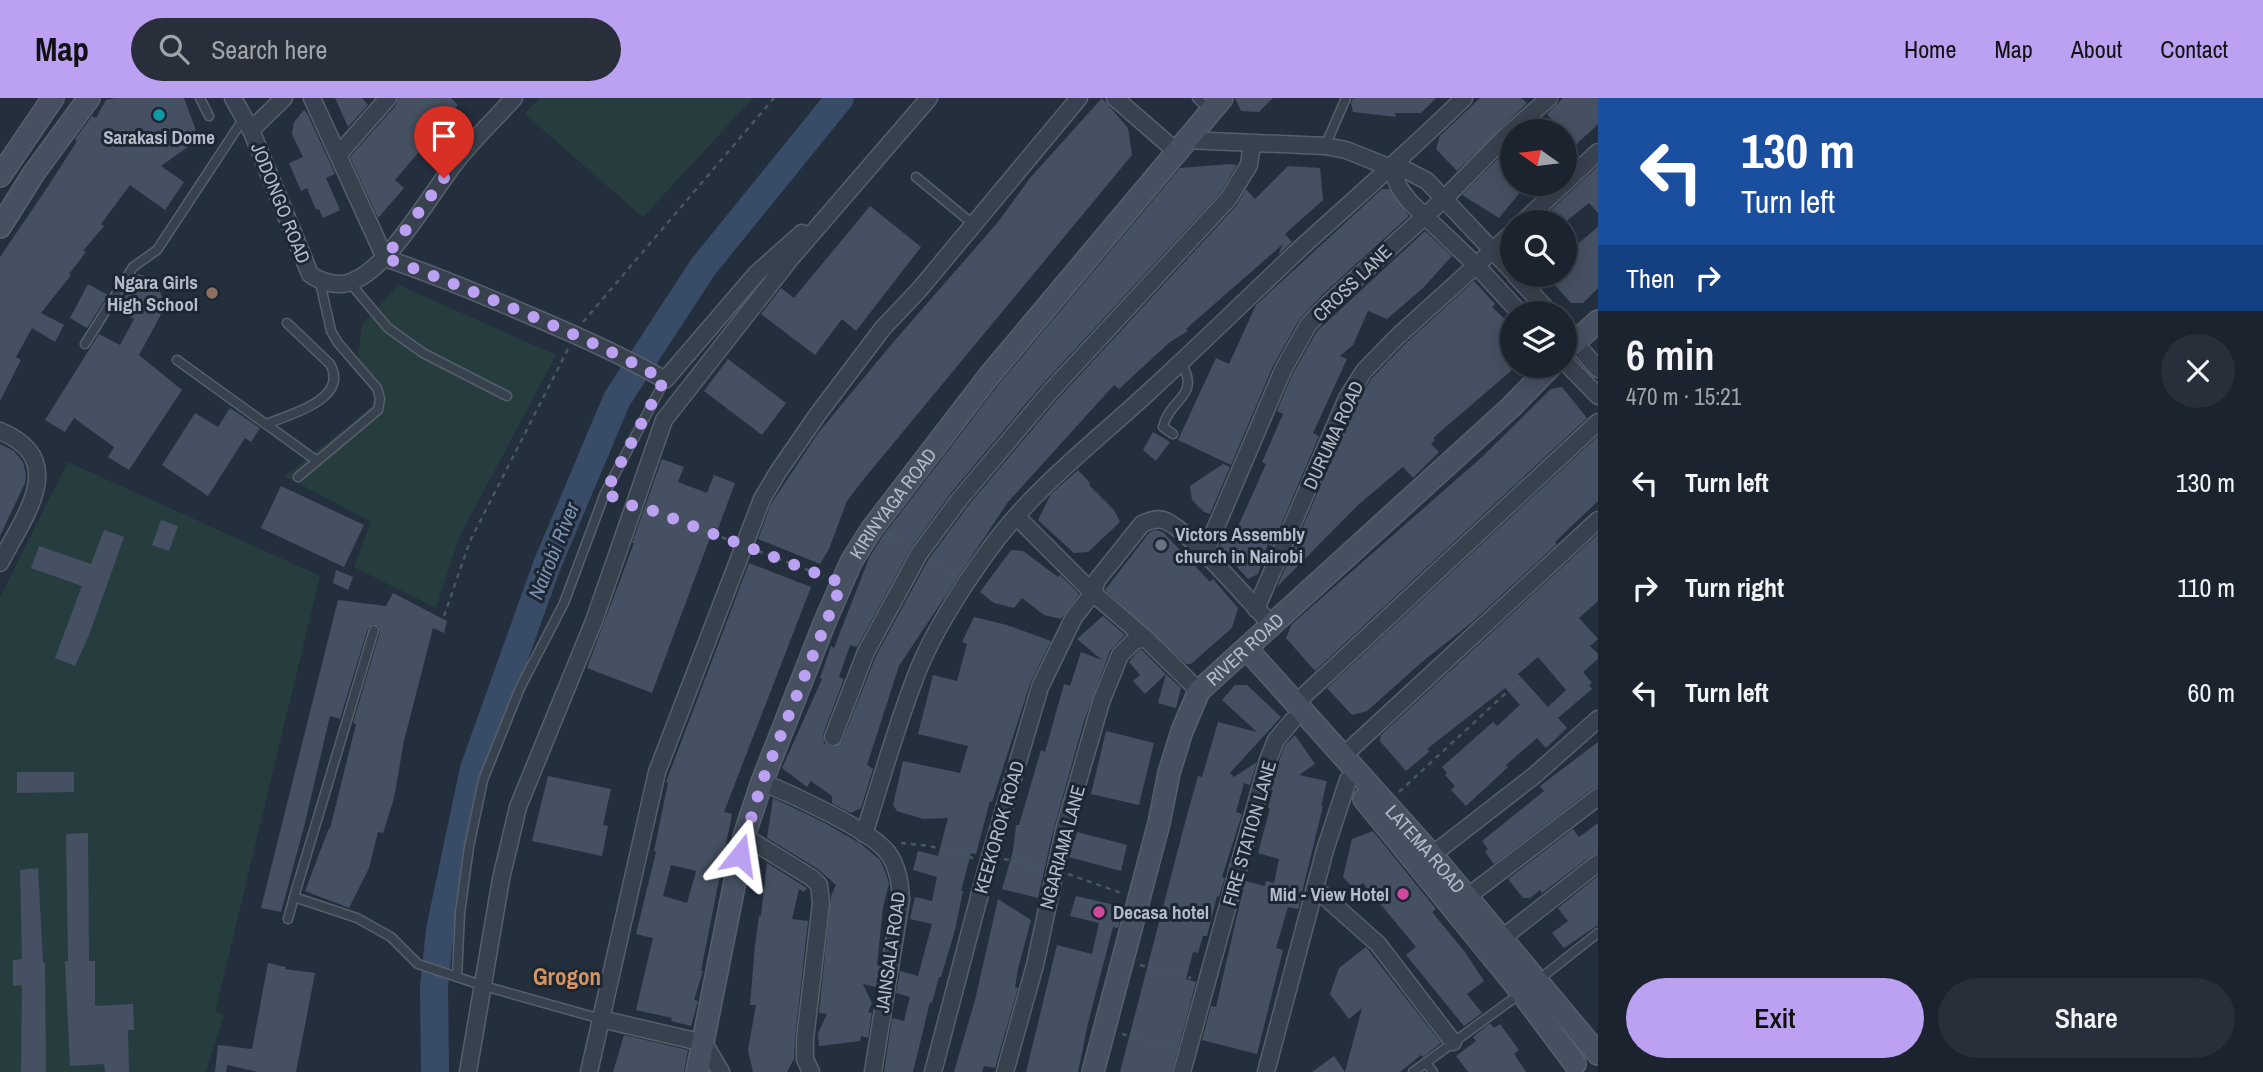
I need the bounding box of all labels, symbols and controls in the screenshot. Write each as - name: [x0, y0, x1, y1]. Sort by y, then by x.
- search box: [131, 18, 621, 81]
- text: Map: [35, 27, 89, 71]
- icon: search: [155, 30, 193, 68]
- text: Search here: [211, 32, 327, 67]
- text: Home: [1904, 33, 1956, 65]
- text: Map: [1994, 33, 2033, 65]
- text: About: [2071, 33, 2122, 65]
- text: Contact: [2160, 33, 2228, 65]
- pin: [414, 106, 474, 178]
- marker: Sarakasi Dome: [151, 107, 167, 123]
- icon: arrive: [425, 117, 463, 155]
- text: 130 m: [1741, 117, 1855, 183]
- north arrow: [1500, 119, 1577, 196]
- map controls: [1500, 119, 1577, 378]
- place label: Sarakasi Dome: [103, 124, 215, 150]
- icon: left: [1626, 126, 1717, 217]
- street label: JODONGO ROAD: [245, 139, 317, 267]
- text: Turn left: [1741, 180, 1835, 223]
- button: search: [1500, 210, 1577, 287]
- street label: CROSS LANE: [1307, 239, 1397, 327]
- icon: right: [1689, 259, 1727, 297]
- text: Then: [1626, 261, 1675, 296]
- place label: Ngara Girls High School: [107, 269, 198, 317]
- marker: Ngara Girls High School: [204, 285, 220, 301]
- button: layers: [1500, 301, 1577, 378]
- text: 6 min: [1626, 327, 1715, 383]
- button: close: [2161, 334, 2235, 408]
- street label: DURUMA ROAD: [1297, 377, 1369, 493]
- text: 470 m · 15:21: [1626, 381, 1741, 412]
- street label: KIRINYAGA ROAD: [843, 442, 942, 564]
- icon: left: [1626, 464, 1664, 502]
- text: Turn left: [1685, 465, 1769, 500]
- text: 130 m: [2176, 465, 2235, 500]
- water label: Nairobi River: [521, 497, 587, 604]
- place label: Victors Assembly church in Nairobi: [1175, 521, 1305, 569]
- marker: Victors Assembly church in Nairobi: [1153, 537, 1169, 553]
- icon: right: [1626, 569, 1664, 607]
- text: Turn right: [1685, 570, 1784, 605]
- text: 110 m: [2177, 570, 2235, 605]
- street label: RIVER ROAD: [1200, 607, 1289, 692]
- icon: left: [1626, 674, 1664, 712]
- text: Turn left: [1685, 675, 1769, 710]
- text: 60 m: [2188, 675, 2235, 710]
- street label: FIRE STATION LANE: [1216, 757, 1282, 909]
- street label: KEEKOROK ROAD: [968, 758, 1030, 896]
- street label: NGARIAMA LANE: [1033, 782, 1091, 912]
- street label: LATEMA ROAD: [1380, 799, 1471, 899]
- position arrow: [703, 818, 777, 892]
- place label: Mid - View Hotel: [1270, 881, 1389, 907]
- marker: Mid - View Hotel: [1395, 886, 1411, 902]
- street label: JAINSALA ROAD: [869, 890, 911, 1014]
- place label: Decasa hotel: [1113, 899, 1209, 925]
- marker: Decasa hotel: [1091, 904, 1107, 920]
- district label: Grogon: [533, 961, 601, 992]
- button: Exit: [1626, 978, 1924, 1058]
- button: Share: [1938, 978, 2235, 1058]

